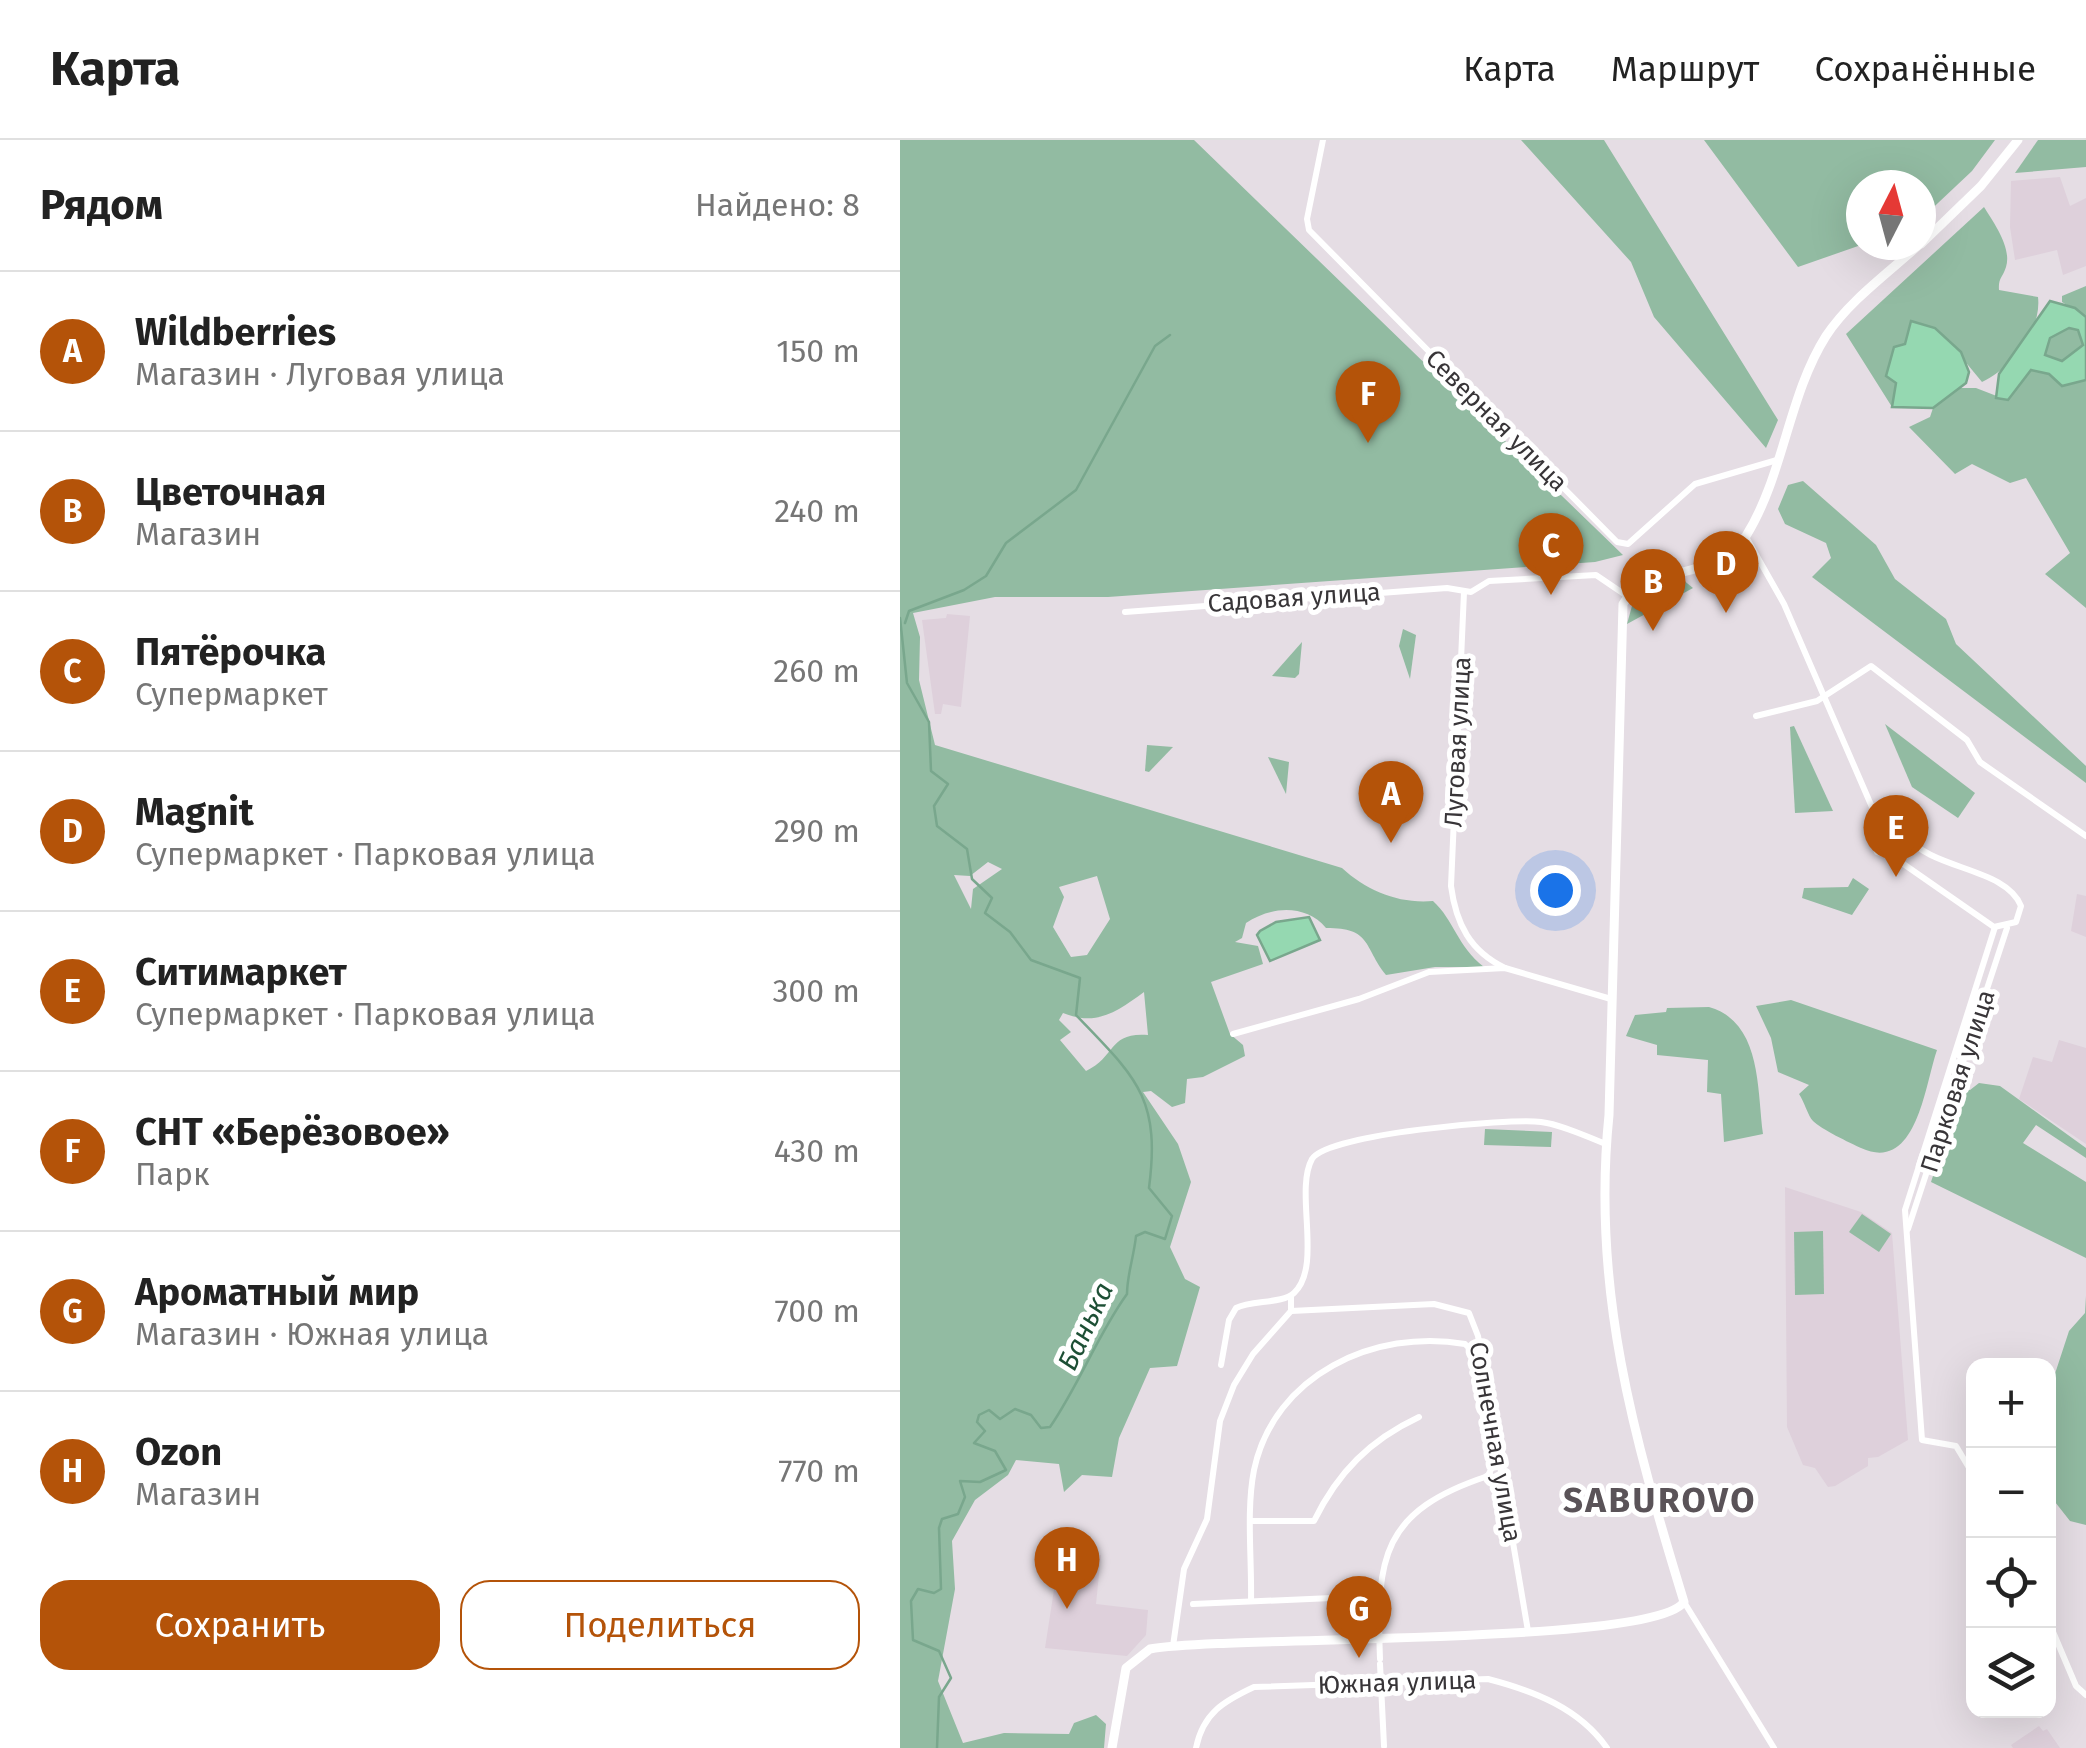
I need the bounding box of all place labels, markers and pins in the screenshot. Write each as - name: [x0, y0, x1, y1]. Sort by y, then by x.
- pin: F: [1336, 360, 1400, 443]
- pin: C: [1518, 512, 1584, 595]
- pin: D: [1694, 530, 1758, 613]
- pin: B: [1620, 548, 1686, 631]
- pin: A: [1358, 760, 1424, 843]
- pin: E: [1864, 794, 1928, 877]
- pin: H: [1034, 1526, 1100, 1609]
- pin: G: [1326, 1576, 1392, 1658]

